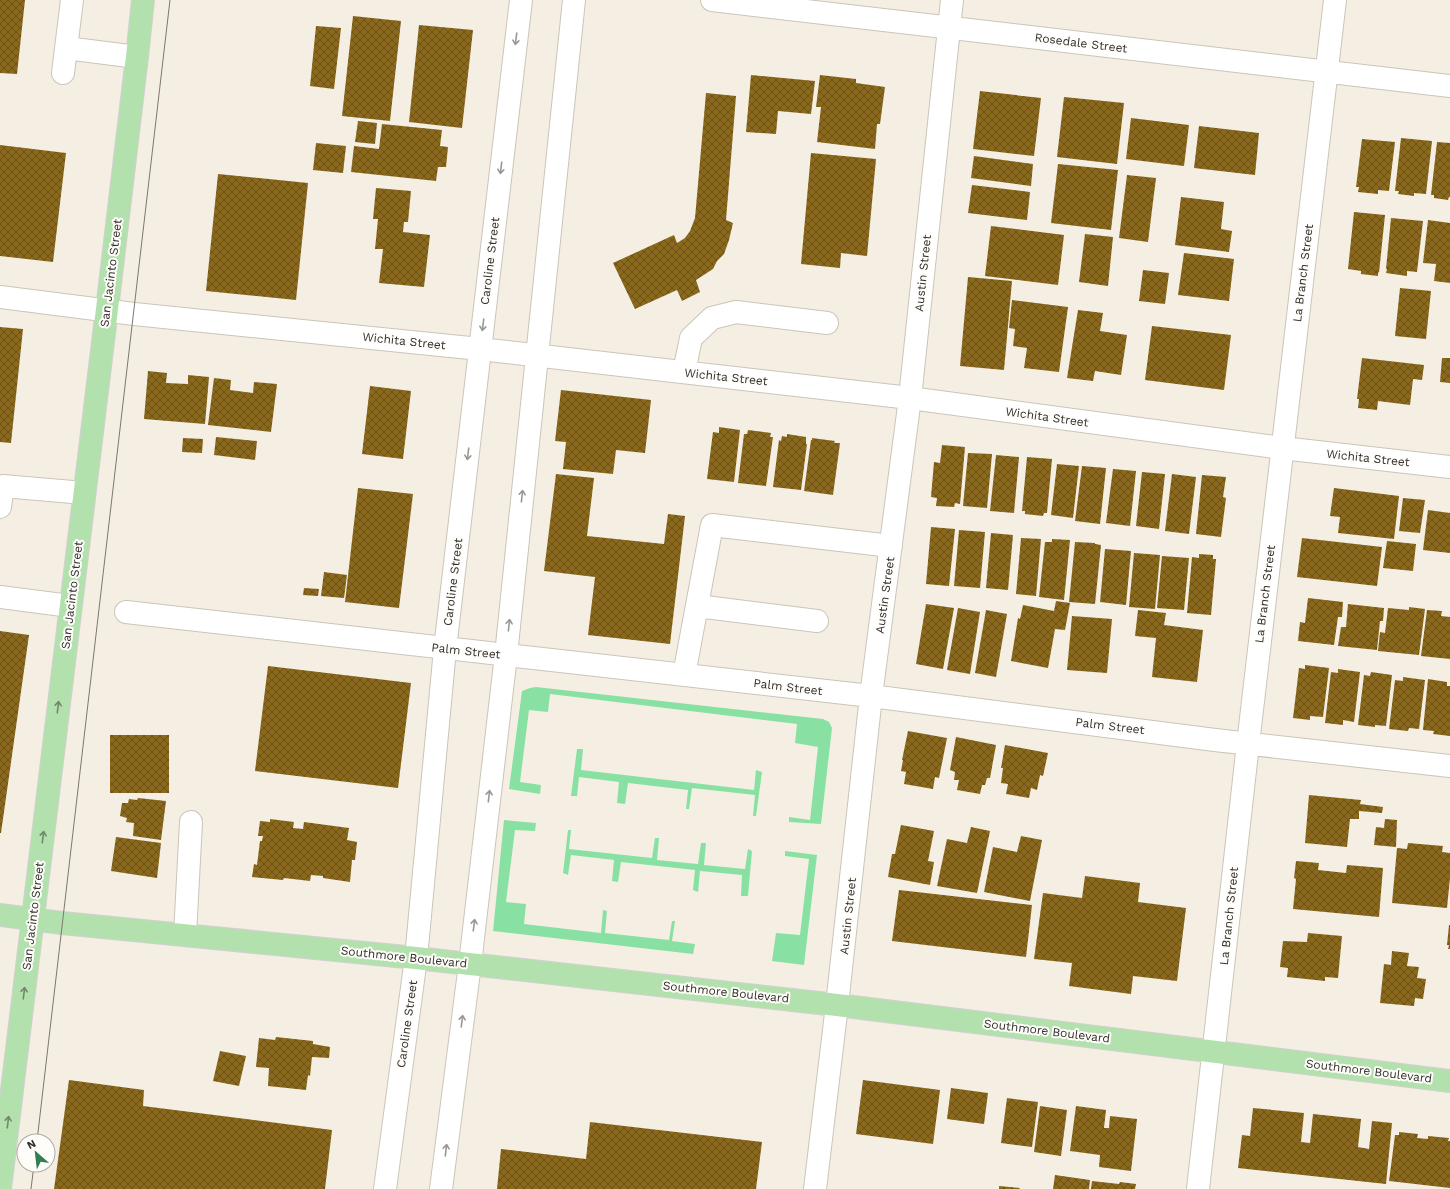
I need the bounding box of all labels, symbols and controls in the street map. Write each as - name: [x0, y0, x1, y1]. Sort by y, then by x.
- street label: Rosedale Street: [1034, 30, 1128, 56]
- one-way arrow: [512, 32, 520, 45]
- one-way arrow: [497, 161, 505, 174]
- street label: Caroline Street: [478, 216, 502, 306]
- street label: San Jacinto Street: [97, 218, 125, 328]
- street label: La Branch Street: [1290, 223, 1316, 323]
- street label: Austin Street: [912, 234, 934, 312]
- one-way arrow: [479, 318, 487, 331]
- street label: Wichita Street: [362, 330, 446, 352]
- street label: Wichita Street: [684, 366, 768, 388]
- street label: Wichita Street: [1005, 404, 1089, 430]
- one-way arrow: [464, 447, 472, 460]
- street label: Wichita Street: [1326, 447, 1410, 469]
- one-way arrow: [519, 490, 526, 503]
- street label: Caroline Street: [441, 537, 465, 627]
- street label: San Jacinto Street: [58, 540, 86, 650]
- street label: La Branch Street: [1252, 544, 1278, 644]
- street label: Austin Street: [873, 556, 897, 634]
- one-way arrow: [505, 619, 512, 632]
- street label: Palm Street: [431, 640, 501, 662]
- street label: Palm Street: [753, 676, 823, 698]
- one-way arrow: [54, 701, 62, 714]
- street label: Palm Street: [1075, 715, 1145, 737]
- one-way arrow: [485, 790, 493, 803]
- one-way arrow: [39, 830, 46, 843]
- street label: San Jacinto Street: [19, 861, 47, 971]
- street label: La Branch Street: [1217, 866, 1241, 966]
- street label: Austin Street: [837, 877, 859, 955]
- one-way arrow: [470, 919, 478, 932]
- street label: Southmore Boulevard: [340, 943, 468, 971]
- street label: Southmore Boulevard: [662, 978, 790, 1006]
- street label: Caroline Street: [394, 979, 420, 1069]
- one-way arrow: [20, 987, 28, 1000]
- one-way arrow: [458, 1015, 466, 1028]
- street label: Southmore Boulevard: [983, 1016, 1111, 1046]
- street label: Southmore Boulevard: [1305, 1056, 1433, 1086]
- one-way arrow: [4, 1116, 12, 1129]
- north arrow: [16, 1133, 56, 1173]
- text: N: [25, 1137, 38, 1152]
- one-way arrow: [442, 1144, 450, 1157]

